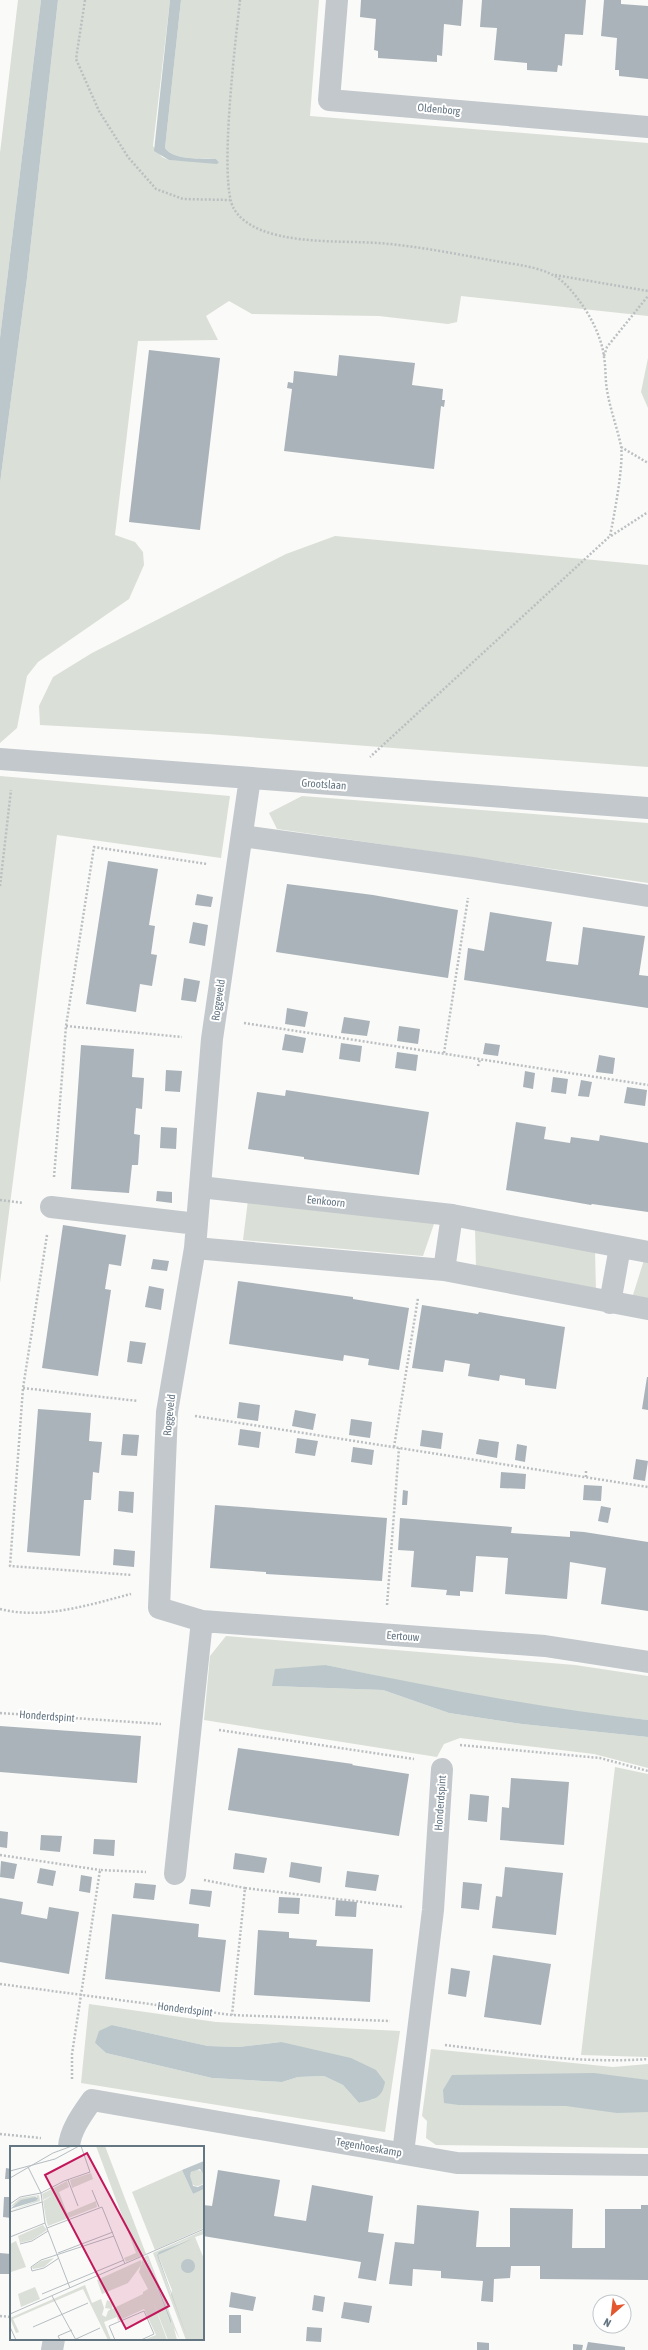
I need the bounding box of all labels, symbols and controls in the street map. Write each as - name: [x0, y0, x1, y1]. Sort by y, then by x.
- street label: Oldenborg: [417, 101, 461, 117]
- street label: Grootslaan: [301, 776, 347, 792]
- street label: Roggeveld: [209, 978, 227, 1022]
- street label: Eenkoorn: [306, 1193, 346, 1209]
- street label: Roggeveld: [161, 1393, 177, 1437]
- street label: Eertouw: [386, 1629, 420, 1643]
- street label: Honderdspint: [19, 1708, 75, 1724]
- street label: Honderdspint: [432, 1775, 448, 1831]
- street label: Honderdspint: [157, 2000, 213, 2018]
- street label: Tegenhoeskamp: [335, 2135, 403, 2159]
- inset map: [10, 2146, 204, 2340]
- north arrow: [592, 2294, 632, 2334]
- text: N: [602, 2316, 613, 2330]

